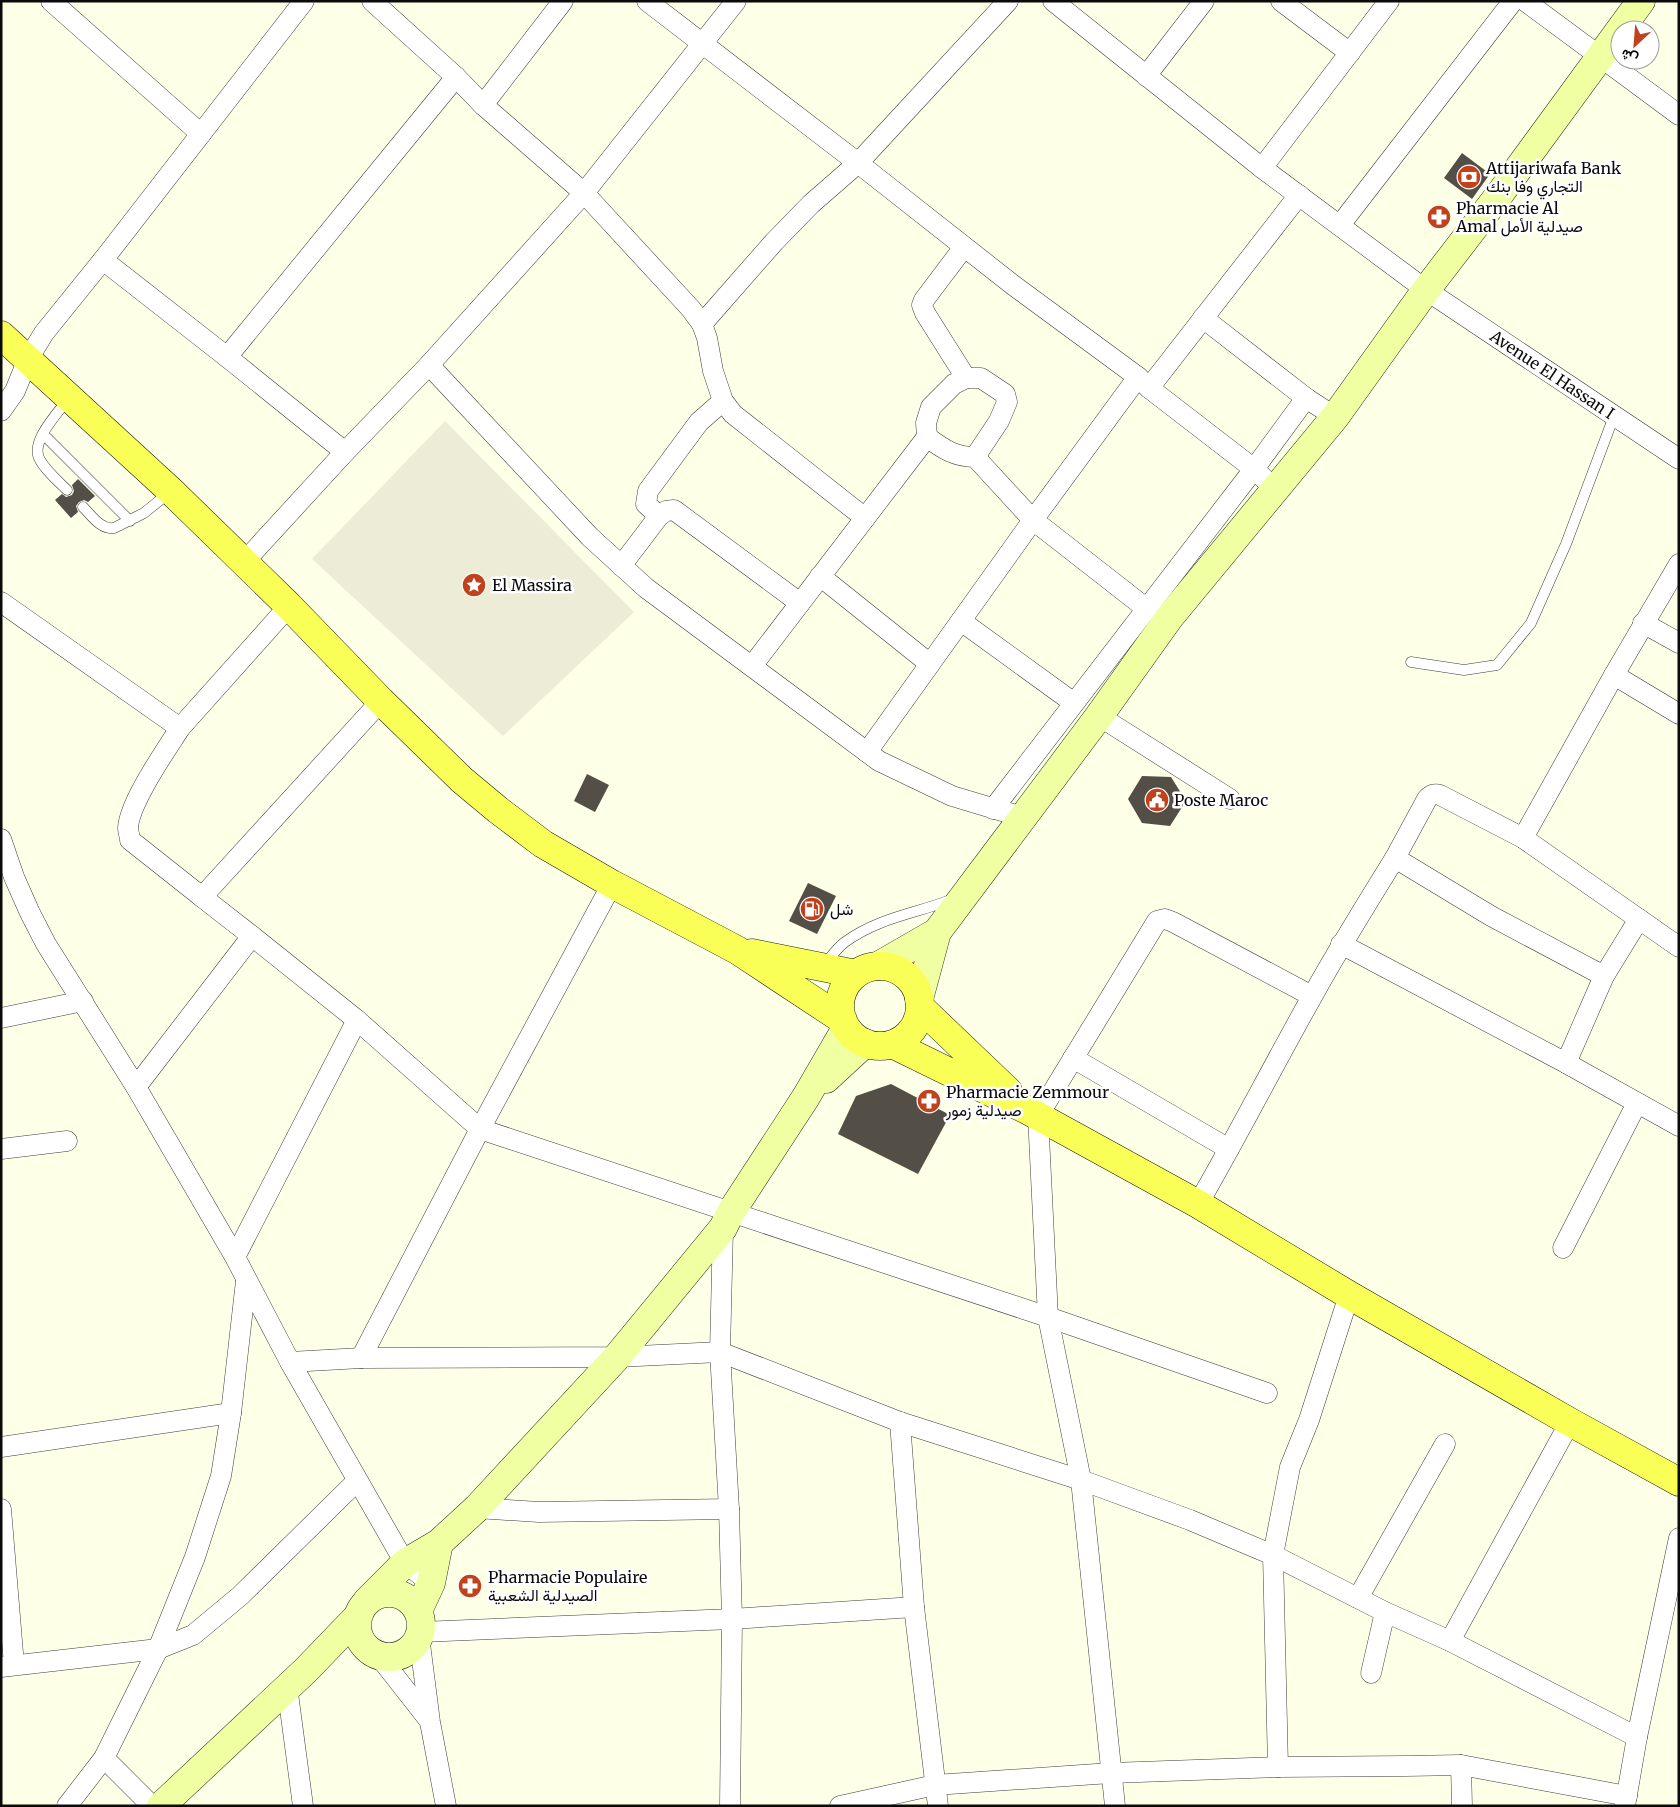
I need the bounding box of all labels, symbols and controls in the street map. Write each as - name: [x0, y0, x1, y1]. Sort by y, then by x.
- north arrow: [1610, 20, 1660, 70]
- text: ش: [1618, 45, 1641, 68]
- place label: Attijariwafa Bank التجاري وفا بنك: [1485, 158, 1622, 200]
- bank icon: Attijariwafa Bank التجاري وفا بنك: [1456, 164, 1482, 190]
- place label: Pharmacie Al Amal صيدلية الأمل: [1455, 198, 1583, 237]
- pharmacy icon: Pharmacie Al Amal صيدلية الأمل: [1426, 204, 1452, 230]
- street label: Avenue El Hassan I: [1486, 325, 1618, 423]
- place icon: El Massira: [461, 572, 487, 598]
- place label: El Massira: [492, 575, 572, 595]
- public building icon: Poste Maroc: [1144, 787, 1170, 813]
- place label: Poste Maroc: [1174, 790, 1268, 810]
- fuel station icon: شل: [799, 896, 825, 922]
- place label: شل: [830, 899, 853, 920]
- place label: Pharmacie Zemmour صيدلية زمور: [945, 1082, 1109, 1121]
- pharmacy icon: Pharmacie Zemmour صيدلية زمور: [916, 1088, 942, 1114]
- place label: Pharmacie Populaire الصيدلية الشعبية: [488, 1567, 647, 1605]
- pharmacy icon: Pharmacie Populaire الصيدلية الشعبية: [457, 1573, 483, 1599]

